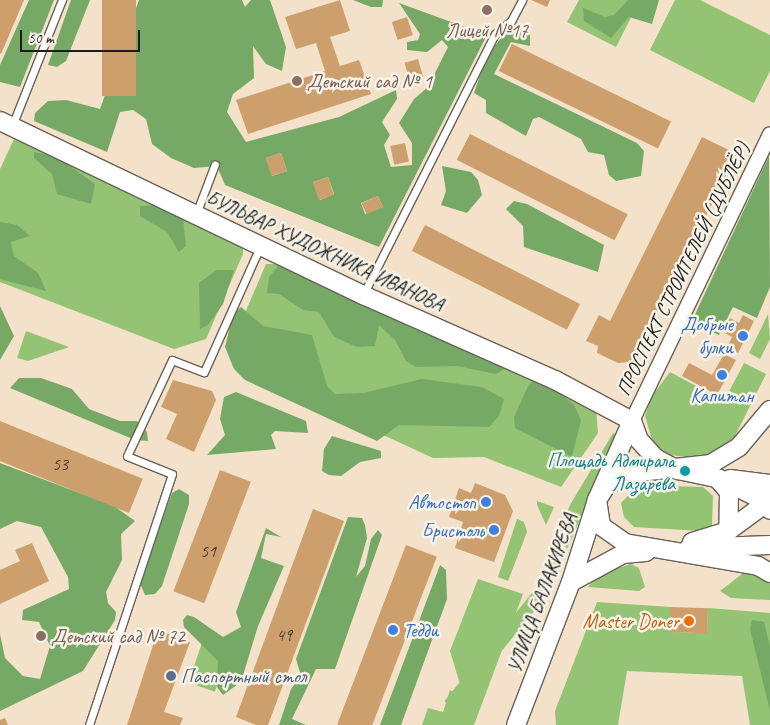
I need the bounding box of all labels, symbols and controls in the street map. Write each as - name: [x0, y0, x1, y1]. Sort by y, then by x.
- marker: Лицей №17: [481, 4, 493, 16]
- place label: Лицей №17: [446, 18, 528, 42]
- scale bar: [22, 20, 142, 52]
- text: 50 m: [28, 29, 54, 48]
- place label: Детский сад № 1: [307, 69, 432, 93]
- marker: Детский сад № 1: [291, 75, 303, 87]
- street label: ПРОСПЕКТ СТРОИТЕЛЕЙ (ДУБЛЁР): [611, 139, 755, 399]
- street label: БУЛЬВАР ХУДОЖНИКА ИВАНОВА: [201, 185, 449, 317]
- place label: Добрые булки: [681, 312, 733, 359]
- marker: Добрые булки: [737, 330, 749, 342]
- marker: Капитан: [716, 369, 728, 381]
- place label: Капитан: [690, 383, 754, 407]
- place label: Площадь Адмирала Лазарева: [544, 448, 675, 495]
- house number: 53: [52, 453, 68, 475]
- marker: Площадь Адмирала Лазарева: [679, 465, 691, 477]
- place label: Автостоп: [408, 490, 476, 514]
- marker: Автостоп: [480, 496, 492, 508]
- street label: УЛИЦА БАЛАКИРЕВА: [502, 511, 582, 675]
- place label: Бристоль: [422, 518, 484, 542]
- marker: Бристоль: [488, 524, 500, 536]
- house number: 51: [200, 540, 216, 562]
- place label: Master Doner: [582, 609, 679, 633]
- marker: Master Doner: [683, 615, 695, 627]
- place label: Тедди: [403, 618, 438, 642]
- place label: Детский сад № 72: [51, 624, 185, 648]
- house number: 49: [276, 624, 292, 646]
- marker: Тедди: [387, 624, 399, 636]
- marker: Детский сад № 72: [35, 630, 47, 642]
- place label: Паспортный стол: [181, 664, 306, 688]
- marker: Паспортный стол: [165, 670, 177, 682]

